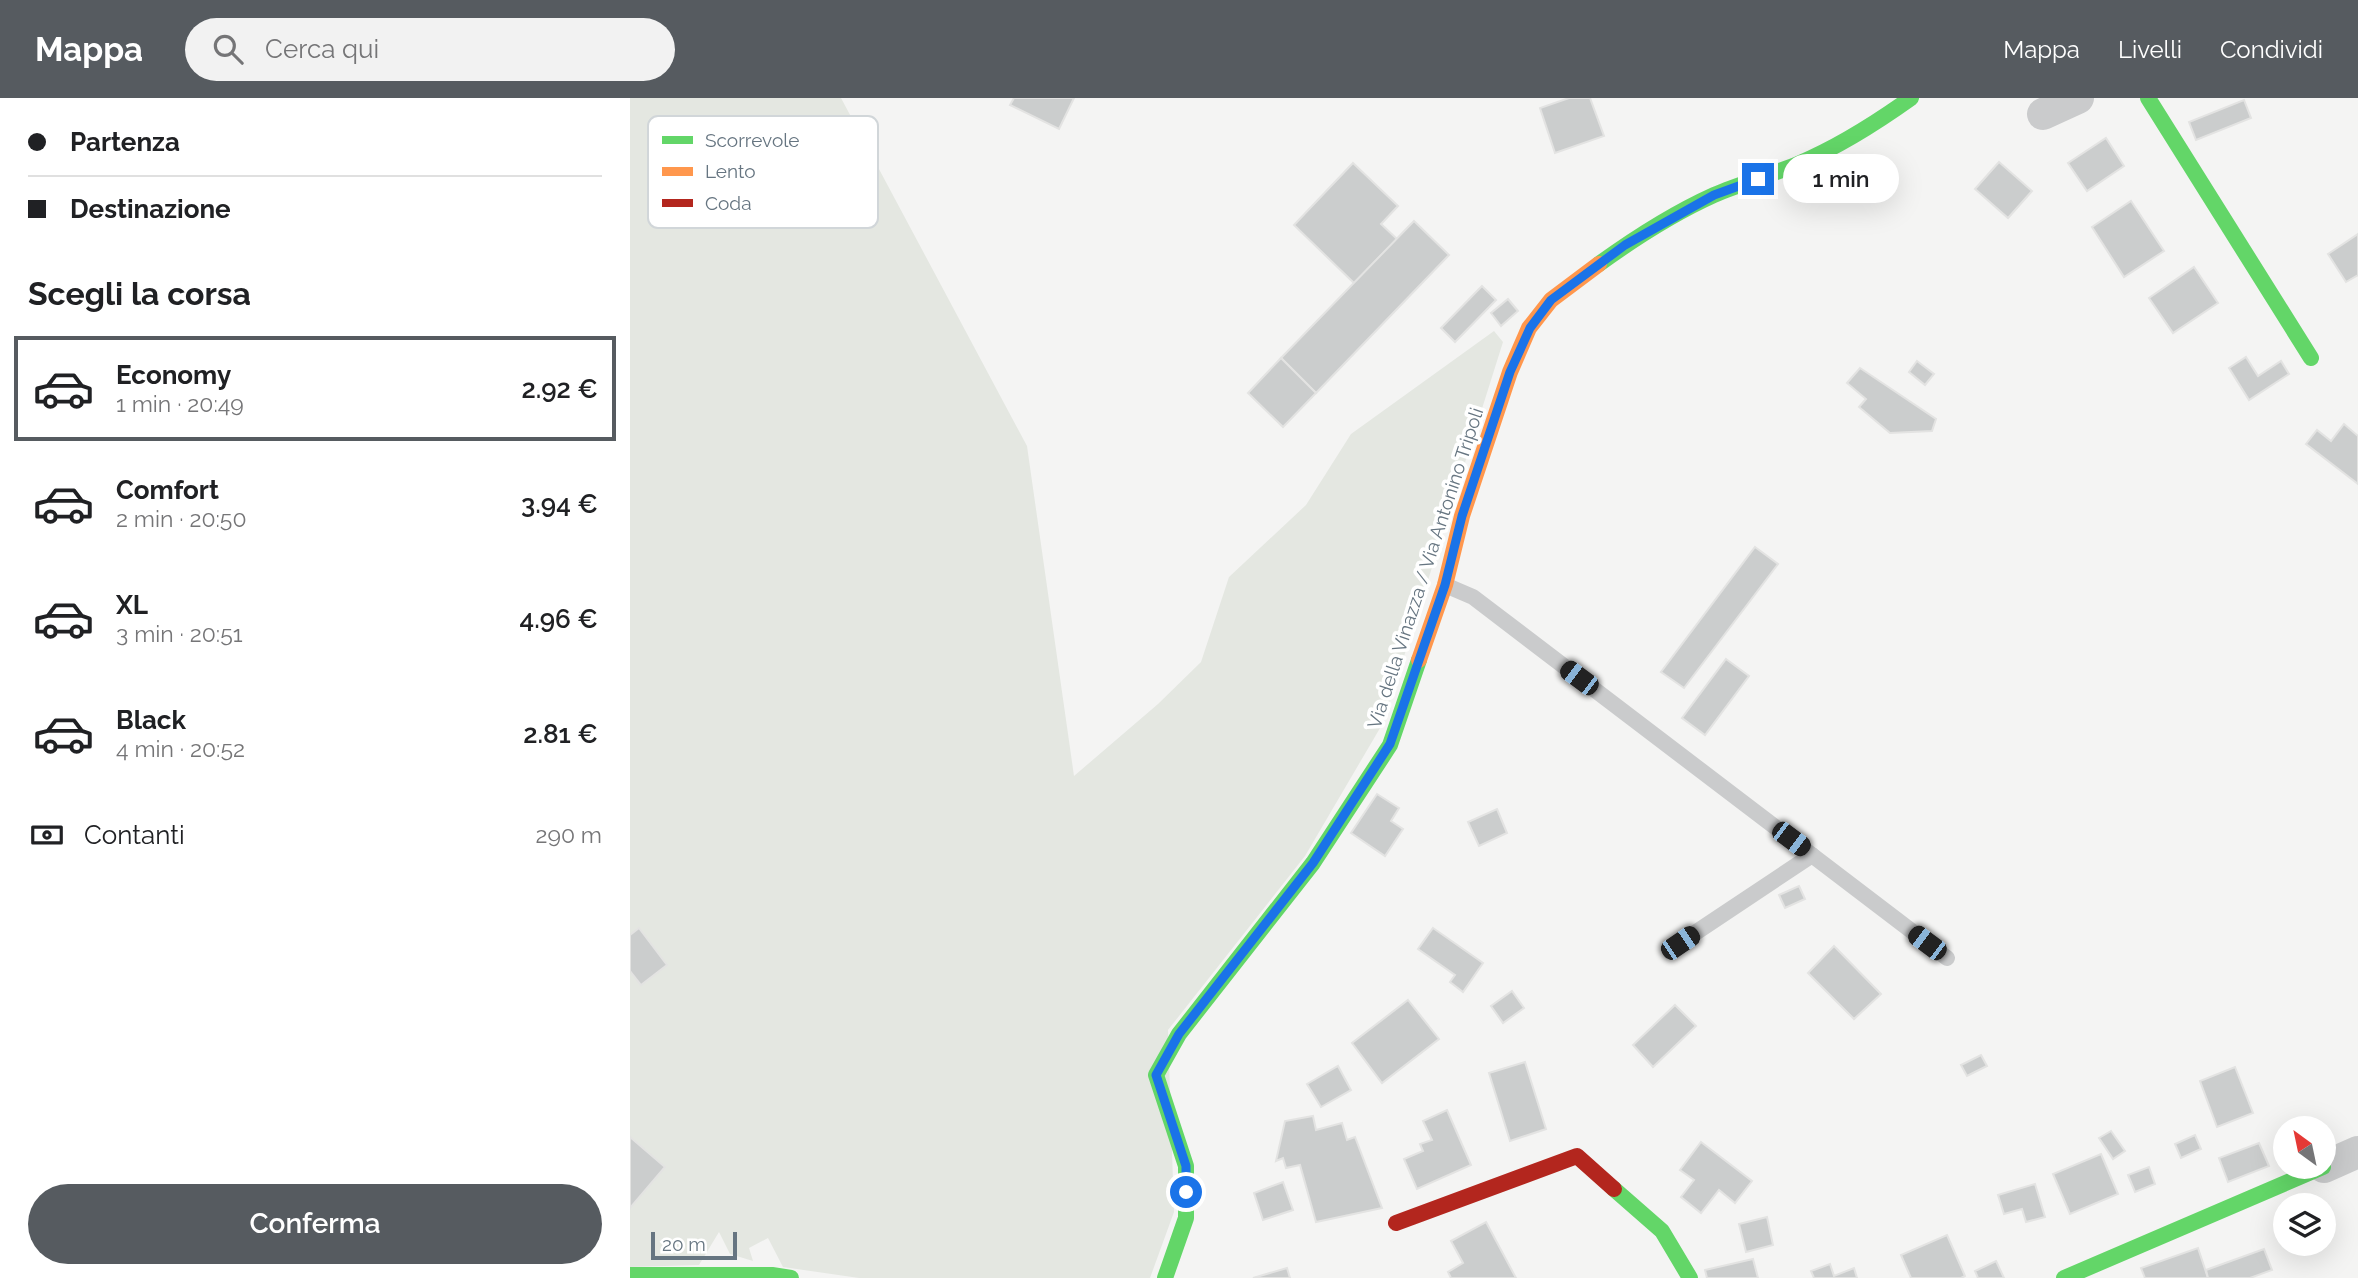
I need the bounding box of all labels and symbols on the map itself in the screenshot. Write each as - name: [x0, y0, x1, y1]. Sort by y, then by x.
- legend: [648, 116, 878, 228]
- text: Scorrevole: [705, 129, 800, 151]
- callout: 1 min: [1782, 154, 1898, 204]
- text: Lento: [705, 160, 756, 182]
- route end: [1742, 163, 1774, 195]
- text: Coda: [705, 192, 752, 214]
- street label: Via della Vinazza / Via Antonino Tripoli: [1363, 405, 1487, 731]
- car: [1556, 657, 1603, 699]
- car: [1768, 818, 1815, 860]
- car: [1904, 922, 1951, 964]
- car: [1657, 923, 1704, 963]
- north arrow: [2273, 1116, 2336, 1180]
- route start: [1170, 1176, 1202, 1208]
- scale bar: [651, 1229, 737, 1261]

